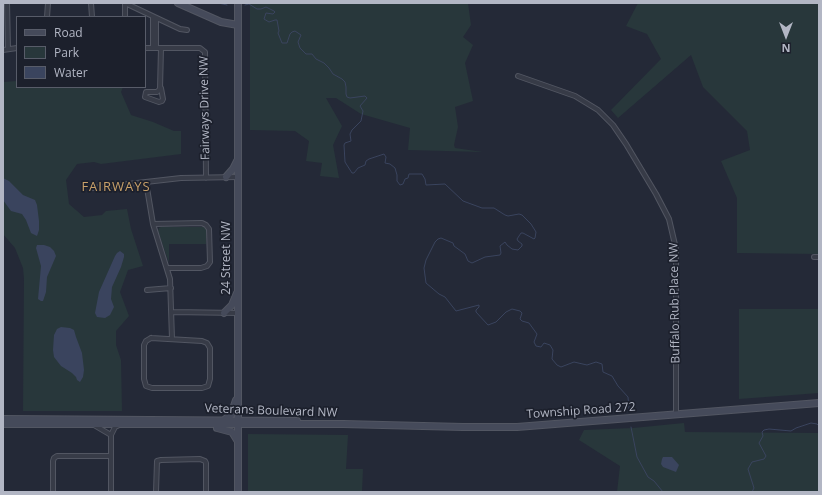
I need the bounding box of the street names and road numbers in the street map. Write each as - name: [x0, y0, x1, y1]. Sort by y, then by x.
- street label: Fairways Drive NW: [197, 56, 213, 160]
- street label: 24 Street NW: [220, 221, 234, 295]
- street label: Buffalo Rub Place NW: [667, 242, 683, 364]
- street label: Township Road 272: [526, 400, 636, 422]
- street label: Veterans Boulevard NW: [204, 401, 338, 421]

